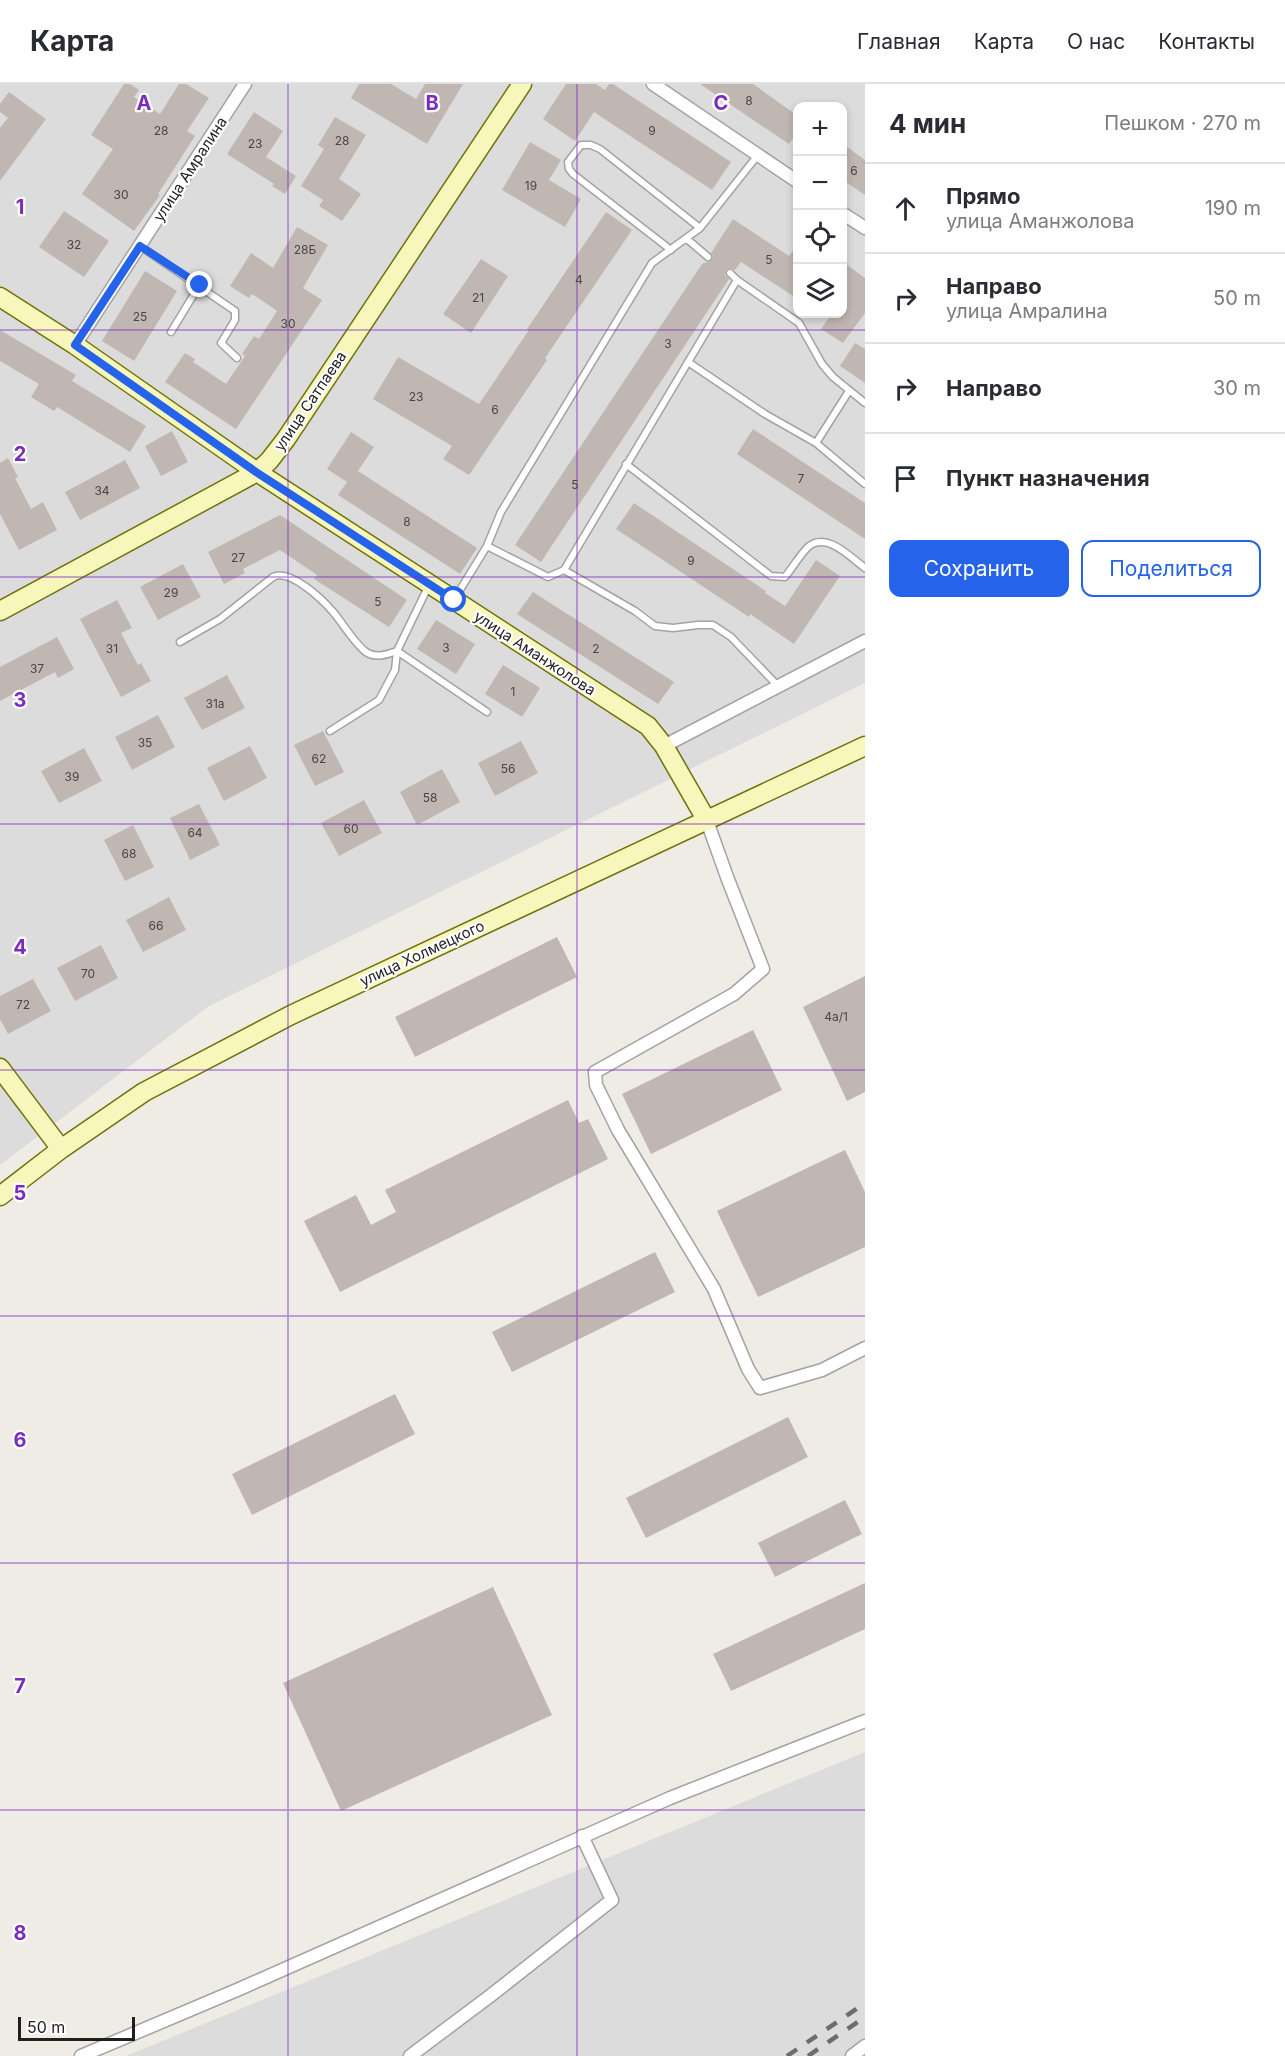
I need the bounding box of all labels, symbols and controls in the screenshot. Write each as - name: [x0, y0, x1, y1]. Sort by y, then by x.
- text: Карта: [30, 24, 114, 58]
- text: Главная: [857, 29, 941, 54]
- text: Карта: [974, 29, 1034, 54]
- text: О нас: [1067, 29, 1125, 54]
- text: Контакты: [1158, 29, 1255, 54]
- text: A: [137, 91, 152, 115]
- text: B: [425, 91, 439, 115]
- text: C: [714, 91, 728, 115]
- house number: 8: [745, 93, 753, 108]
- map controls: [793, 102, 847, 318]
- button: +: [793, 102, 847, 156]
- text: 4 мин: [889, 108, 966, 139]
- text: Пешком · 270 m: [1104, 111, 1261, 135]
- street label: улица Амралина: [149, 113, 231, 225]
- house number: 28: [154, 123, 168, 138]
- house number: 9: [648, 123, 656, 138]
- house number: 28: [335, 133, 349, 148]
- house number: 23: [248, 136, 262, 151]
- button: −: [793, 156, 847, 210]
- house number: 6: [850, 163, 858, 178]
- house number: 19: [525, 178, 537, 193]
- text: Прямо: [946, 183, 1020, 209]
- house number: 30: [114, 187, 128, 202]
- icon: ahead: [889, 192, 922, 225]
- text: 1: [16, 195, 24, 219]
- text: 190 m: [1205, 196, 1261, 220]
- text: улица Аманжолова: [946, 209, 1135, 233]
- button: locate: [793, 210, 847, 264]
- house number: 32: [67, 237, 81, 252]
- house number: 28Б: [294, 242, 316, 257]
- house number: 5: [765, 252, 773, 267]
- button: layers: [793, 264, 847, 318]
- route end: [186, 271, 212, 297]
- house number: 4: [575, 272, 583, 287]
- text: Направо: [946, 273, 1042, 299]
- icon: right: [889, 282, 922, 315]
- text: 50 m: [1213, 286, 1261, 310]
- house number: 21: [472, 290, 484, 305]
- text: улица Амралина: [946, 299, 1108, 323]
- house number: 25: [133, 309, 147, 324]
- house number: 30: [281, 316, 295, 331]
- house number: 3: [664, 336, 672, 351]
- street label: улица Сатпаева: [270, 347, 350, 455]
- icon: right: [889, 372, 922, 405]
- text: Направо: [946, 375, 1042, 401]
- text: 30 m: [1213, 376, 1261, 400]
- house number: 23: [409, 389, 423, 404]
- house number: 6: [491, 402, 499, 417]
- text: 2: [14, 442, 26, 466]
- icon: arrive: [889, 462, 922, 495]
- text: Пункт назначения: [946, 465, 1150, 491]
- house number: 7: [798, 471, 805, 486]
- house number: 5: [571, 477, 579, 492]
- house number: 34: [94, 483, 110, 498]
- house number: 8: [403, 514, 411, 529]
- button: Сохранить: [889, 540, 1069, 597]
- button: Поделиться: [1081, 540, 1261, 597]
- house number: 27: [231, 550, 245, 565]
- house number: 9: [687, 553, 695, 568]
- house number: 29: [164, 585, 178, 600]
- route start: [440, 586, 466, 612]
- house number: 5: [374, 594, 382, 609]
- street label: улица Аманжолова: [471, 607, 599, 699]
- house number: 3: [442, 640, 450, 655]
- house number: 31: [106, 641, 118, 656]
- house number: 2: [592, 641, 600, 656]
- house number: 37: [30, 661, 44, 676]
- house number: 1: [511, 684, 515, 699]
- text: 3: [14, 688, 26, 712]
- house number: 31а: [205, 696, 225, 711]
- house number: 35: [138, 735, 152, 750]
- house number: 62: [312, 751, 326, 766]
- house number: 56: [501, 761, 515, 776]
- house number: 39: [65, 769, 79, 784]
- house number: 58: [423, 790, 437, 805]
- house number: 60: [343, 821, 359, 836]
- house number: 64: [187, 825, 203, 840]
- house number: 68: [122, 846, 136, 861]
- street label: улица Холмецкого: [357, 916, 487, 990]
- house number: 66: [149, 918, 163, 933]
- text: 4: [13, 935, 27, 959]
- house number: 70: [81, 966, 95, 981]
- house number: 72: [16, 997, 30, 1012]
- house number: 4а/1: [824, 1009, 848, 1024]
- text: 5: [14, 1181, 26, 1205]
- text: 6: [14, 1428, 27, 1452]
- text: 7: [14, 1674, 26, 1698]
- text: 8: [13, 1921, 27, 1945]
- scale bar: [18, 2014, 135, 2042]
- text: 50 m: [27, 2017, 65, 2037]

